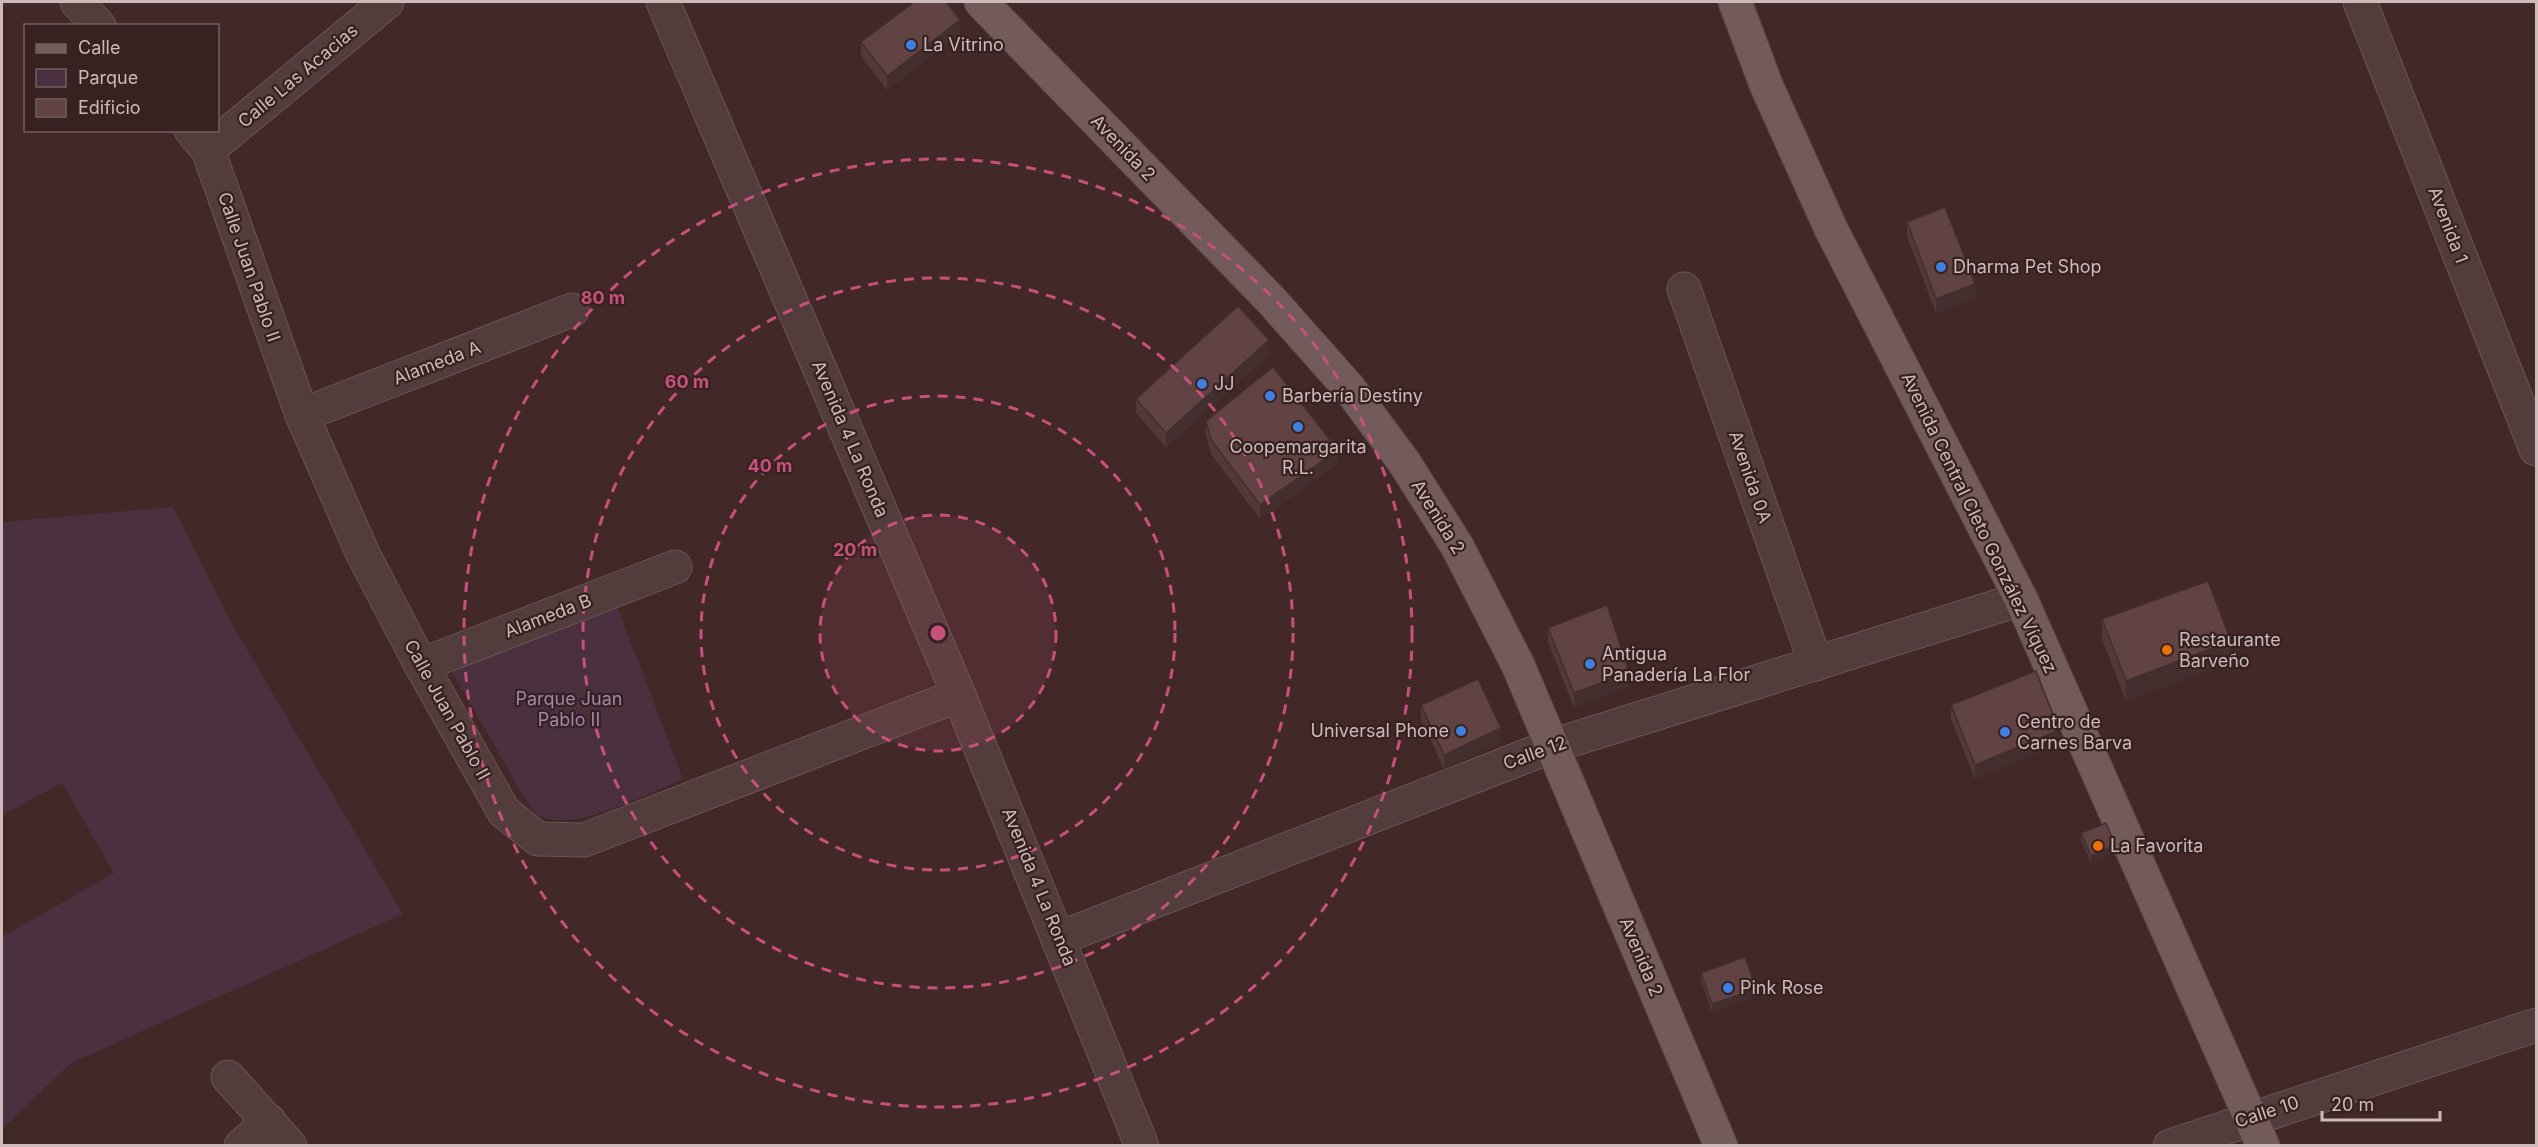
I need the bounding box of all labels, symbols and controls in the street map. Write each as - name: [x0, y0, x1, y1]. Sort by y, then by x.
- street label: Calle Las Acacias: [234, 19, 362, 132]
- legend: [24, 24, 219, 132]
- place label: La Vitrino: [923, 34, 1004, 55]
- text: Calle: [78, 37, 120, 58]
- marker: La Vitrino: [904, 38, 918, 52]
- text: Parque: [78, 67, 138, 88]
- text: Edificio: [78, 97, 141, 118]
- street label: Avenida 2: [1087, 110, 1160, 185]
- street label: Avenida 1: [2424, 184, 2473, 266]
- street label: Calle Juan Pablo II: [214, 189, 285, 344]
- place label: Dharma Pet Shop: [1953, 256, 2102, 277]
- marker: Dharma Pet Shop: [1934, 260, 1948, 274]
- text: 80 m: [581, 287, 625, 308]
- street label: Alameda A: [390, 336, 483, 389]
- street label: Avenida 4 La Ronda: [808, 357, 893, 520]
- street label: Avenida Central Cleto González Víquez: [1897, 369, 2062, 676]
- text: 60 m: [665, 371, 709, 392]
- place label: JJ: [1214, 373, 1235, 394]
- marker: JJ: [1195, 377, 1209, 391]
- place label: Barbería Destiny: [1282, 385, 1423, 406]
- marker: Barbería Destiny: [1263, 389, 1277, 403]
- marker: Coopemargarita R.L.: [1291, 420, 1305, 434]
- street label: Avenida 0A: [1725, 428, 1776, 526]
- place label: Coopemargarita R.L.: [1229, 436, 1367, 478]
- text: 40 m: [748, 455, 793, 476]
- street label: Avenida 2: [1407, 476, 1469, 558]
- text: 20 m: [833, 539, 877, 560]
- street label: Alameda B: [502, 589, 594, 642]
- centre of rings: [928, 623, 948, 643]
- place label: Restaurante Barveño: [2179, 629, 2281, 671]
- street label: Calle Juan Pablo II: [400, 636, 495, 783]
- place label: Antigua Panadería La Flor: [1602, 643, 1751, 685]
- marker: Restaurante Barveño: [2160, 643, 2174, 657]
- marker: Antigua Panadería La Flor: [1583, 657, 1597, 671]
- park label: Parque Juan Pablo II: [516, 688, 622, 730]
- place label: Centro de Carnes Barva: [2017, 711, 2132, 753]
- place label: Universal Phone: [1310, 720, 1449, 741]
- marker: Universal Phone: [1454, 724, 1468, 738]
- marker: Centro de Carnes Barva: [1998, 725, 2012, 739]
- street label: Calle 12: [1500, 731, 1569, 774]
- street label: Avenida 4 La Ronda: [998, 805, 1081, 969]
- place label: La Favorita: [2110, 835, 2203, 856]
- marker: La Favorita: [2091, 839, 2105, 853]
- street label: Avenida 2: [1615, 914, 1667, 999]
- place label: Pink Rose: [1740, 977, 1824, 998]
- marker: Pink Rose: [1721, 981, 1735, 995]
- scale bar: [2322, 1084, 2440, 1122]
- street label: Calle 10: [2232, 1091, 2302, 1132]
- text: 20 m: [2331, 1094, 2374, 1115]

